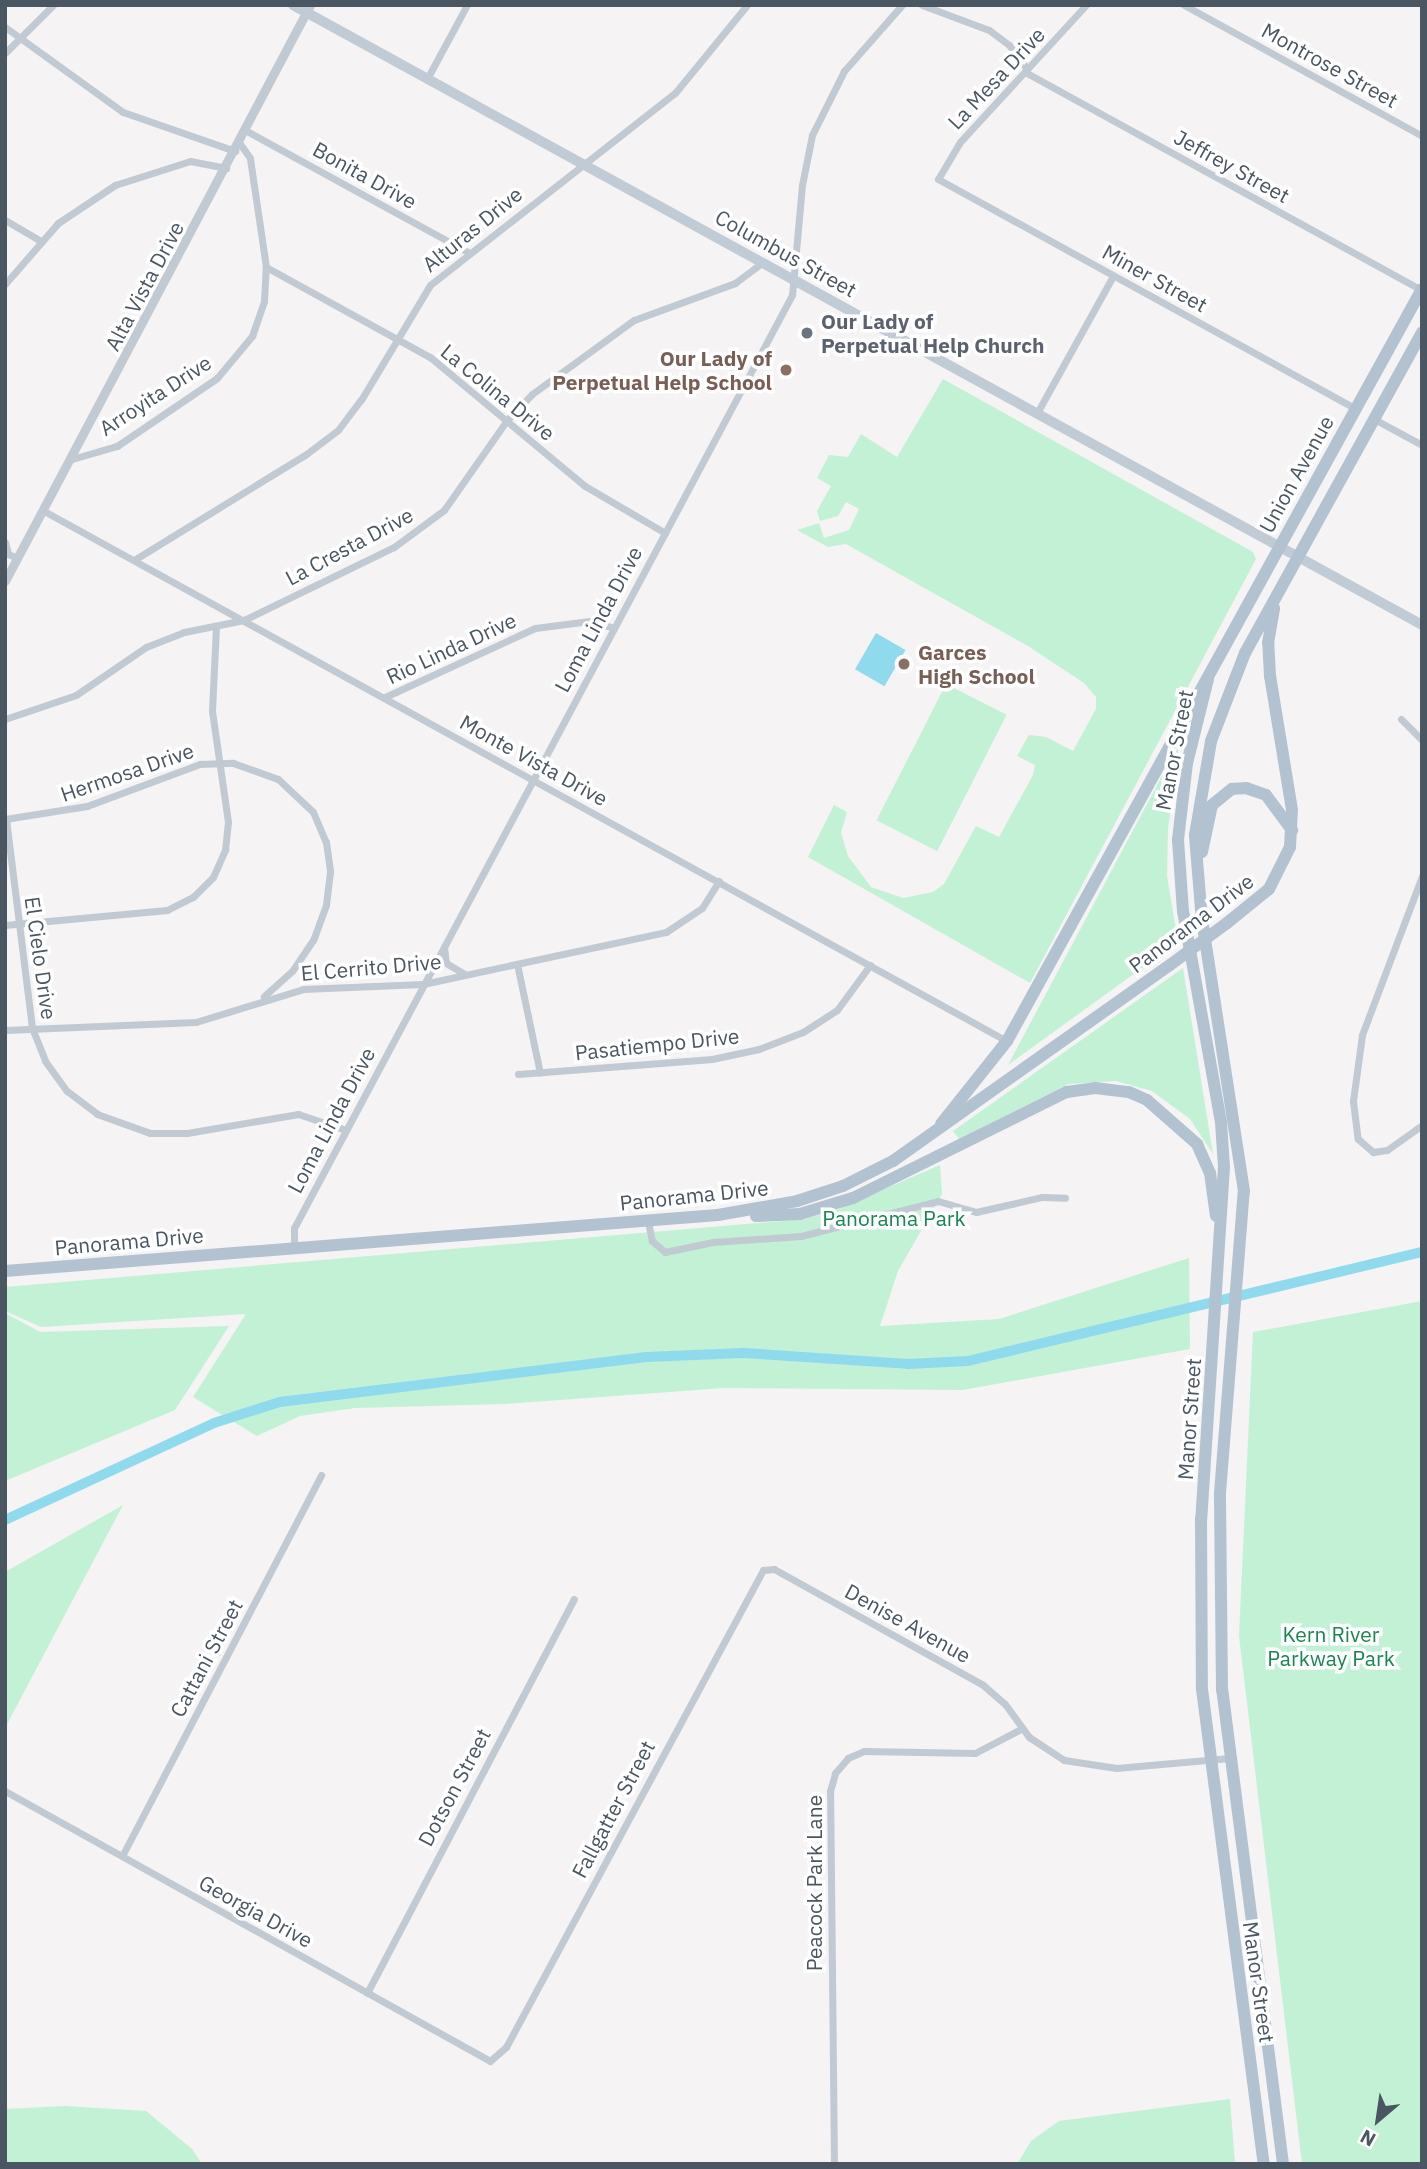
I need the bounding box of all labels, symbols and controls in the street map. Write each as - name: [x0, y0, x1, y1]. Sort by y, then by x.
- street label: Montrose Street: [1258, 17, 1402, 113]
- street label: La Mesa Drive: [942, 22, 1050, 134]
- street label: Jeffrey Street: [1170, 124, 1294, 208]
- street label: Bonita Drive: [309, 136, 421, 214]
- street label: Alturas Drive: [417, 181, 527, 277]
- street label: Columbus Street: [711, 204, 861, 302]
- street label: Alta Vista Drive: [99, 217, 189, 355]
- street label: Miner Street: [1098, 239, 1212, 317]
- place label: Our Lady of Perpetual Help Church: [821, 308, 1045, 358]
- marker: Our Lady of Perpetual Help Church: [799, 325, 815, 341]
- street label: La Colina Drive: [436, 338, 560, 446]
- place label: Our Lady of Perpetual Help School: [552, 345, 772, 395]
- street label: Arroyita Drive: [94, 349, 216, 441]
- marker: Our Lady of Perpetual Help School: [778, 362, 794, 378]
- street label: Union Avenue: [1253, 411, 1339, 537]
- street label: La Cresta Drive: [281, 502, 417, 590]
- street label: Loma Linda Drive: [549, 542, 647, 696]
- street label: Rio Linda Drive: [382, 607, 520, 689]
- place label: Garces High School: [918, 639, 1035, 689]
- marker: Garces High School: [896, 656, 912, 672]
- street label: Manor Street: [1150, 688, 1198, 812]
- street label: Monte Vista Drive: [456, 709, 612, 811]
- street label: Hermosa Drive: [57, 737, 197, 807]
- street label: Panorama Drive: [1124, 868, 1258, 978]
- street label: El Cielo Drive: [20, 895, 62, 1021]
- street label: El Cerrito Drive: [300, 948, 442, 986]
- street label: Pasatiempo Drive: [573, 1023, 741, 1065]
- street label: Loma Linda Drive: [282, 1043, 380, 1197]
- street label: Panorama Drive: [618, 1175, 770, 1215]
- park label: Panorama Park: [822, 1205, 966, 1231]
- street label: Panorama Drive: [53, 1222, 205, 1260]
- street label: Manor Street: [1172, 1357, 1206, 1481]
- street label: Denise Avenue: [841, 1578, 975, 1668]
- street label: Cattani Street: [164, 1595, 248, 1721]
- park label: Kern River Parkway Park: [1267, 1621, 1395, 1671]
- street label: Dotson Street: [412, 1724, 496, 1850]
- street label: Fallgatter Street: [566, 1736, 660, 1882]
- street label: Peacock Park Lane: [801, 1795, 827, 1971]
- street label: Georgia Drive: [195, 1869, 317, 1953]
- street label: Manor Street: [1238, 1920, 1280, 2044]
- north arrow: [1343, 2085, 1413, 2155]
- text: N: [1356, 2125, 1380, 2152]

